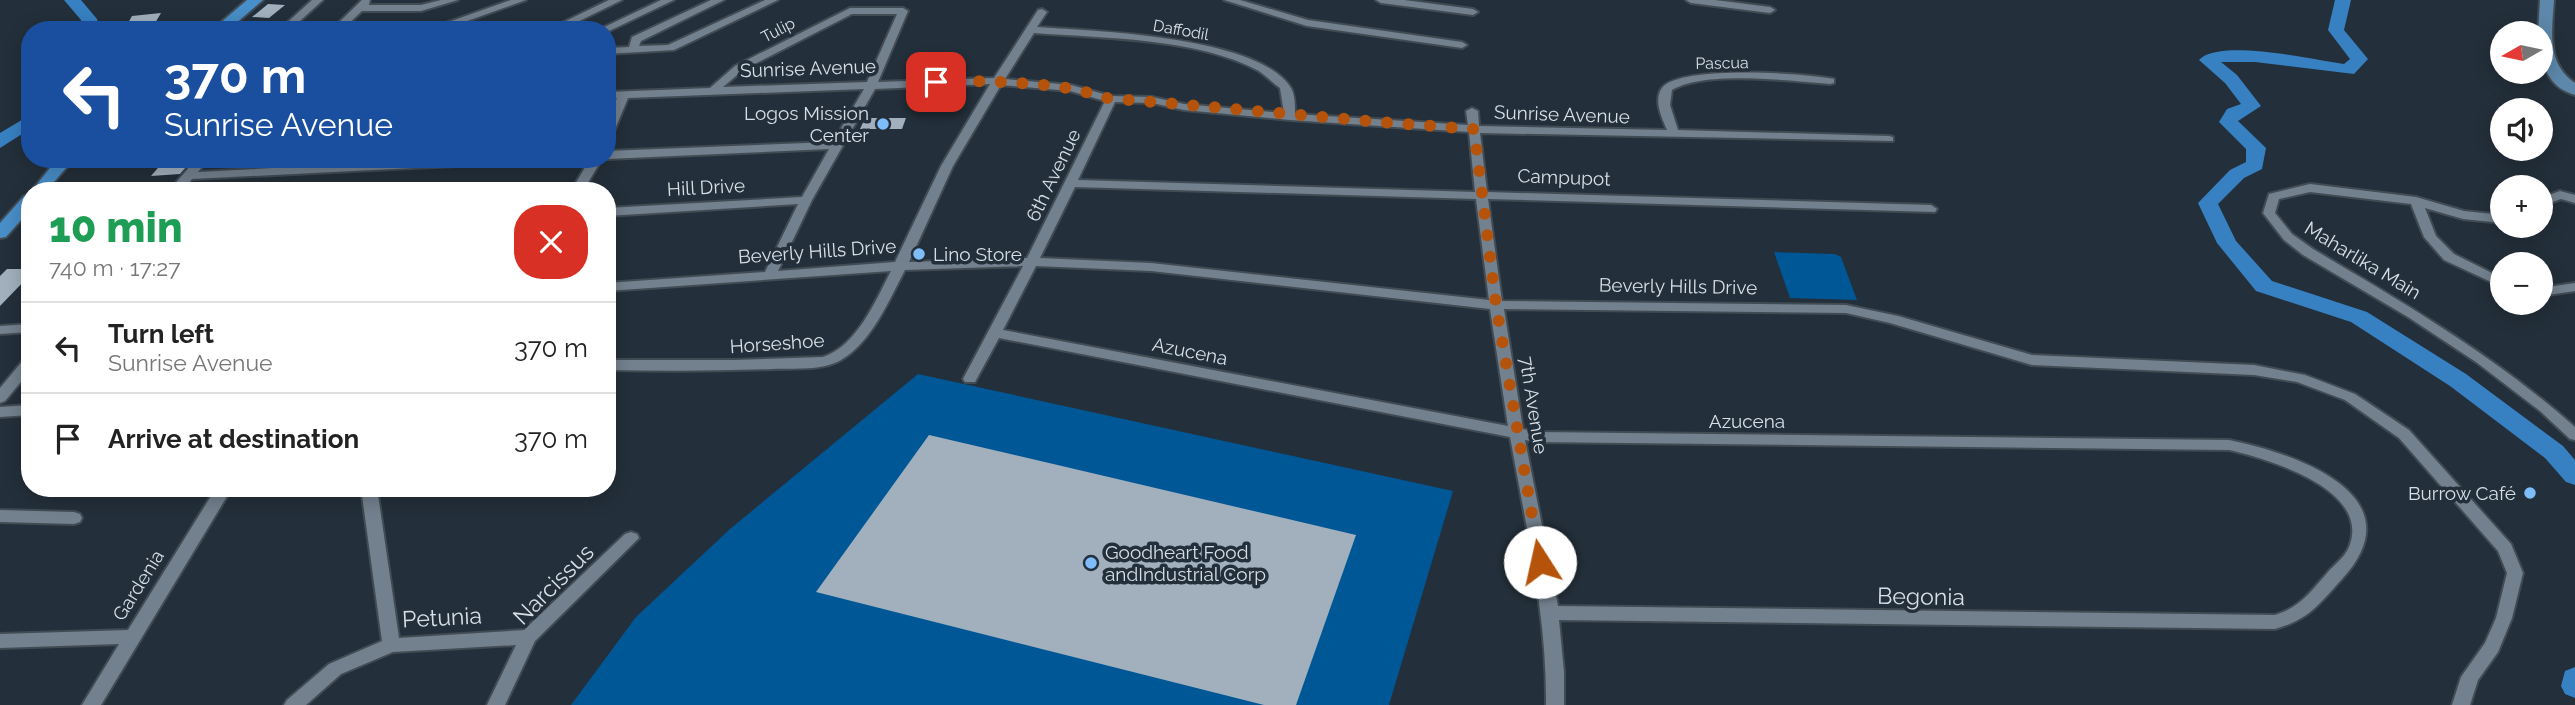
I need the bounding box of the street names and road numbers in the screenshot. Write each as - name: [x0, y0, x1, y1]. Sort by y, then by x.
- street label: Tulip: [758, 13, 798, 47]
- street label: Daffodil: [1152, 16, 1211, 44]
- street label: Pascua: [1695, 53, 1749, 73]
- street label: Sunrise Avenue: [740, 55, 876, 81]
- street label: Sunrise Avenue: [1494, 101, 1630, 127]
- street label: 6th Avenue: [1021, 125, 1085, 225]
- street label: Campupot: [1517, 164, 1612, 190]
- street label: Hill Drive: [666, 174, 746, 200]
- street label: Maharlika Main: [2301, 217, 2425, 303]
- street label: Beverly Hills Drive: [737, 234, 897, 268]
- street label: Beverly Hills Drive: [1599, 274, 1757, 298]
- street label: Horseshoe: [729, 329, 825, 357]
- street label: Azucena: [1150, 333, 1230, 369]
- street label: 7th Avenue: [1515, 355, 1553, 455]
- street label: Azucena: [1709, 410, 1785, 432]
- street label: Narcissus: [507, 538, 599, 630]
- street label: Gardenia: [108, 546, 168, 624]
- street label: Begonia: [1877, 582, 1965, 610]
- street label: Petunia: [401, 601, 483, 633]

